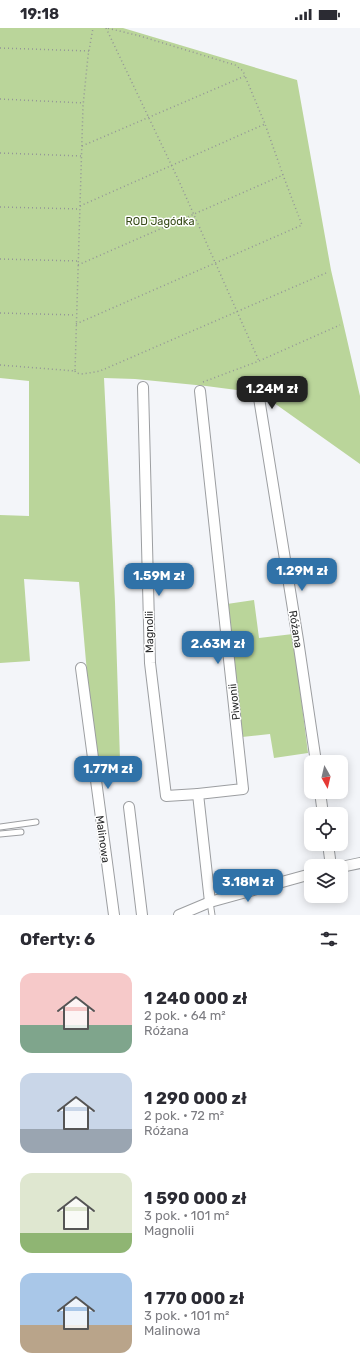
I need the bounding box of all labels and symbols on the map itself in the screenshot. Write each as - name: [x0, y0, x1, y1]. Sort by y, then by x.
- park label: ROD Jagódka: [126, 215, 194, 228]
- pin: 1.24M zł: [231, 376, 313, 410]
- pin: 1.29M zł: [261, 558, 343, 592]
- pin: 1.59M zł: [118, 563, 200, 597]
- street label: Różana: [286, 609, 305, 649]
- street label: Magnolii: [143, 611, 156, 653]
- pin: 2.63M zł: [177, 631, 259, 665]
- street label: Piwonii: [226, 683, 243, 721]
- north arrow: [304, 755, 348, 799]
- pin: 1.77M zł: [67, 756, 149, 790]
- street label: Malinowa: [93, 815, 112, 864]
- pin: 3.18M zł: [207, 869, 289, 903]

